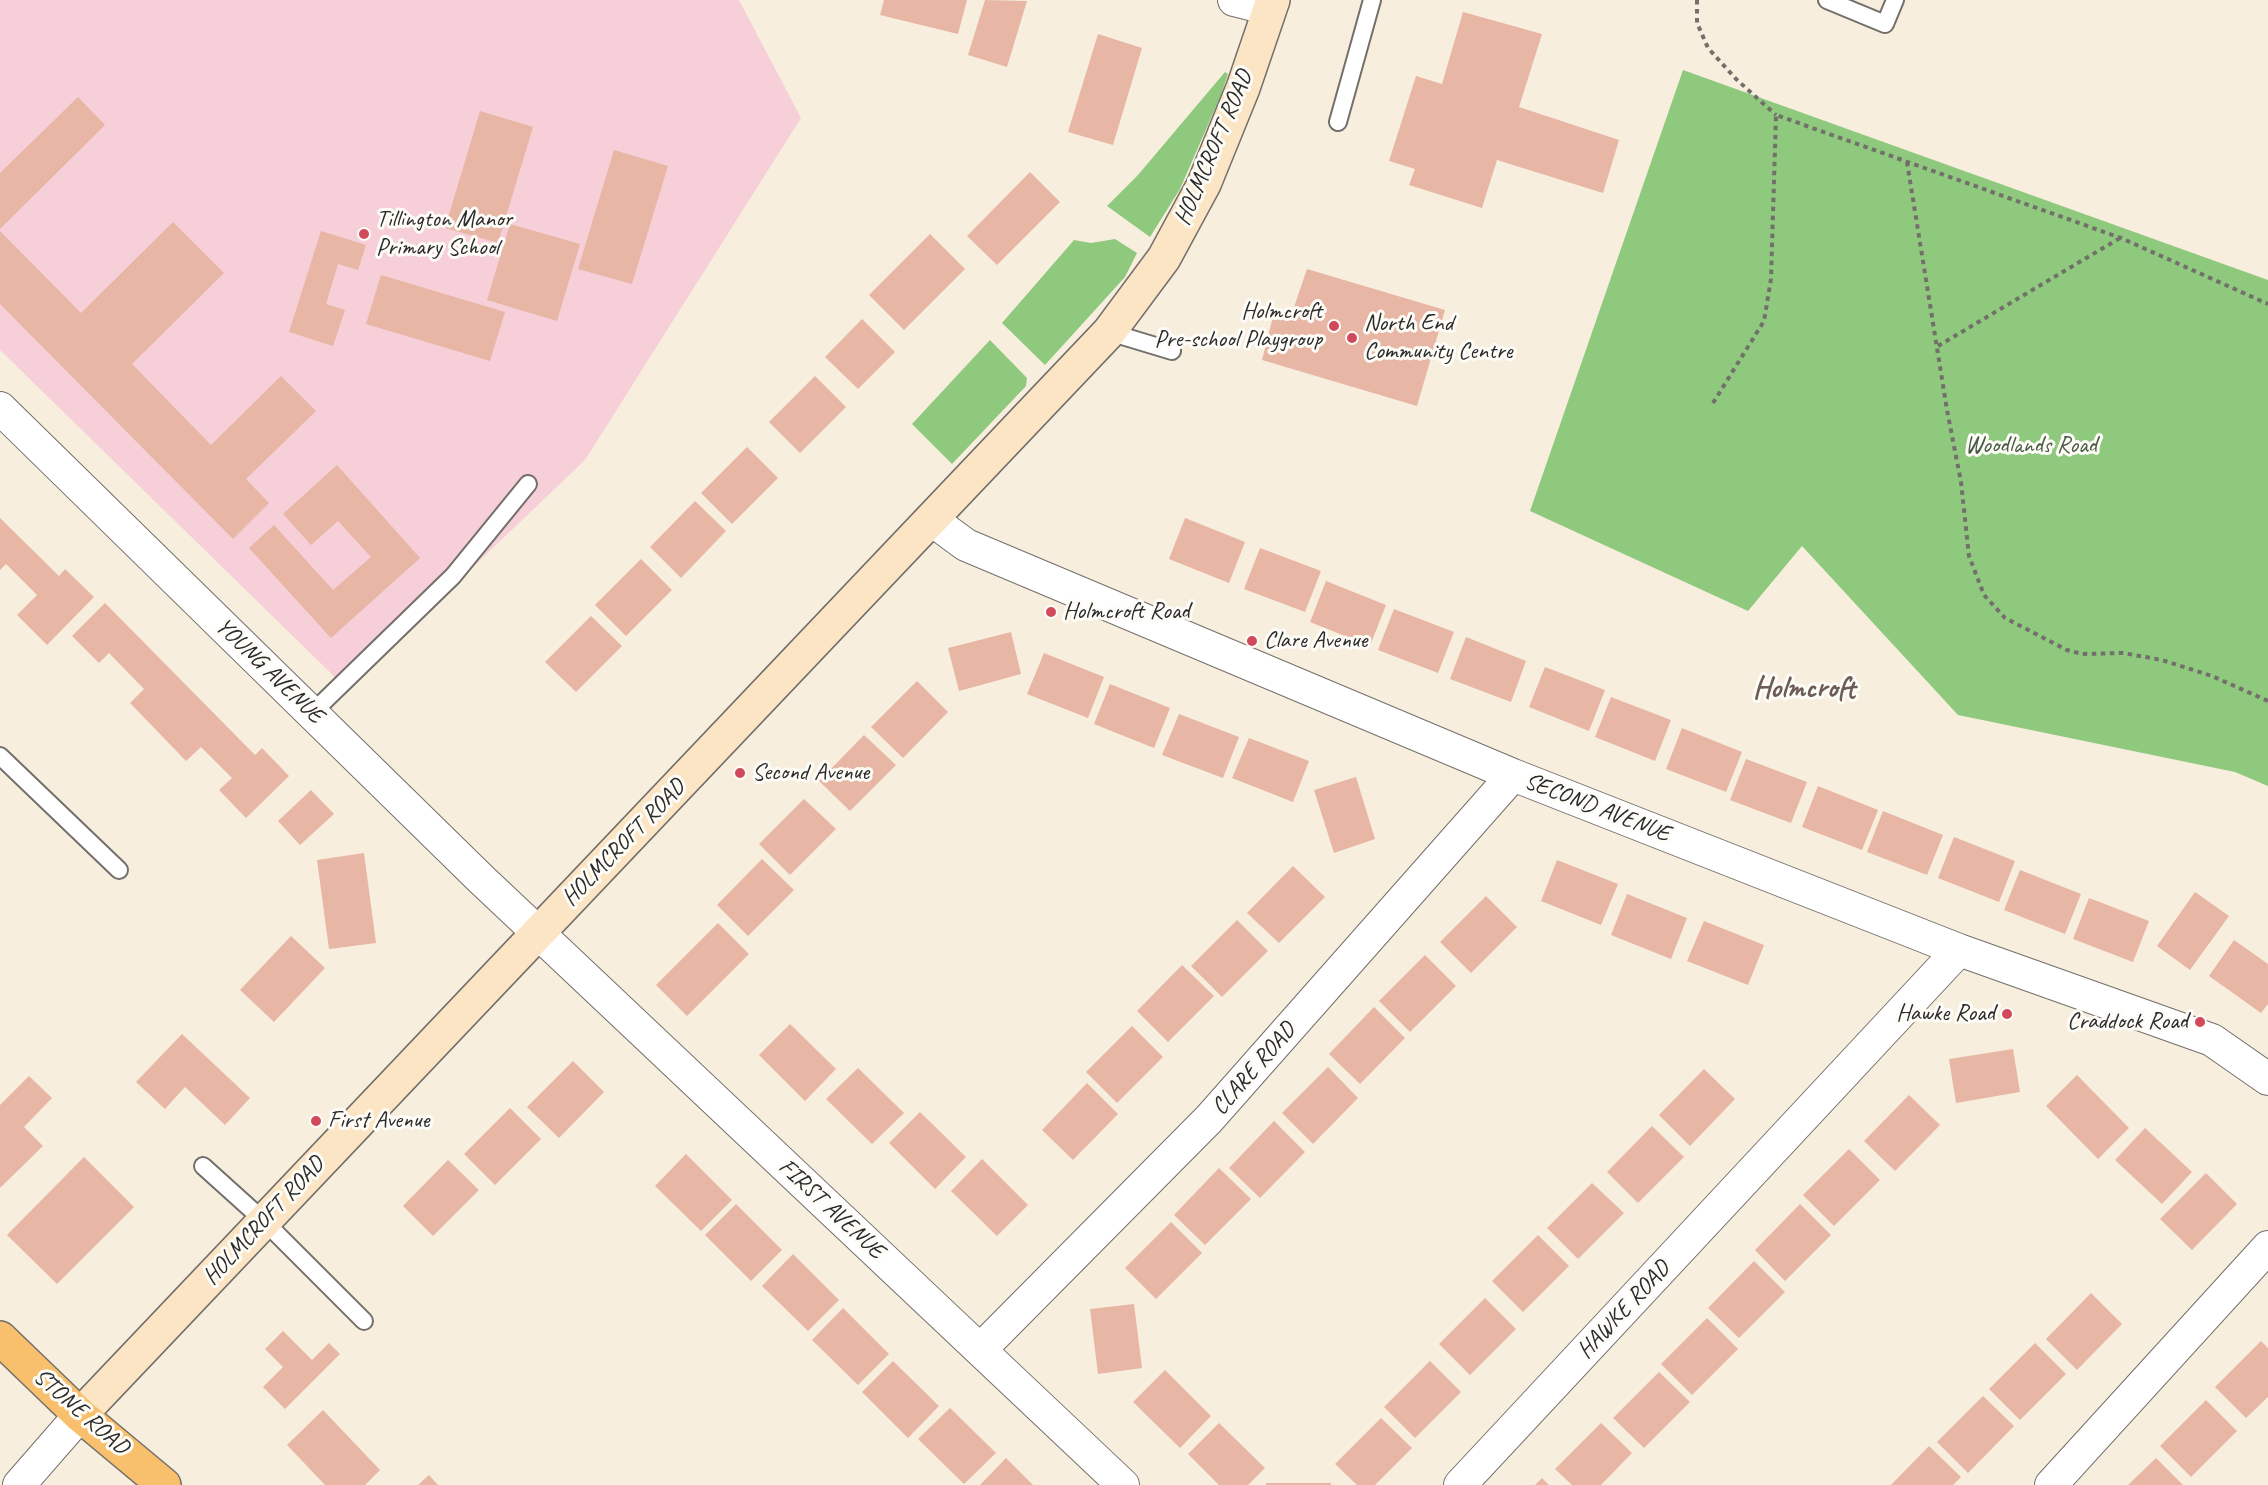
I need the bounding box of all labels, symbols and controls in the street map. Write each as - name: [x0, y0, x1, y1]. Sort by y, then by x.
- street label: HOLMCROFT ROAD: [1168, 66, 1260, 230]
- place label: Tillington Manor Primary School: [376, 206, 512, 262]
- marker: Tillington Manor Primary School: [357, 227, 371, 241]
- place label: Holmcroft Pre-school Playgroup: [1155, 298, 1322, 354]
- place label: North End Community Centre: [1364, 310, 1512, 366]
- marker: Holmcroft Pre-school Playgroup: [1327, 319, 1341, 333]
- marker: North End Community Centre: [1345, 331, 1359, 345]
- park label: Woodlands Road: [1965, 432, 2097, 460]
- place label: Holmcroft Road: [1063, 598, 1190, 626]
- marker: Holmcroft Road: [1044, 605, 1058, 619]
- street label: YOUNG AVENUE: [209, 612, 329, 730]
- place label: Clare Avenue: [1264, 627, 1367, 655]
- marker: Clare Avenue: [1245, 634, 1259, 648]
- district label: Holmcroft: [1753, 671, 1855, 707]
- place label: Second Avenue: [752, 759, 869, 787]
- marker: Second Avenue: [733, 766, 747, 780]
- street label: SECOND AVENUE: [1520, 767, 1674, 849]
- street label: HOLMCROFT ROAD: [556, 774, 692, 912]
- place label: Hawke Road: [1896, 1000, 1995, 1028]
- marker: Hawke Road: [2000, 1007, 2014, 1021]
- place label: Craddock Road: [2067, 1008, 2188, 1036]
- marker: Craddock Road: [2193, 1015, 2207, 1029]
- street label: CLARE ROAD: [1206, 1017, 1302, 1121]
- place label: First Avenue: [328, 1107, 429, 1135]
- marker: First Avenue: [309, 1114, 323, 1128]
- street label: HOLMCROFT ROAD: [197, 1151, 331, 1291]
- street label: FIRST AVENUE: [772, 1153, 890, 1265]
- street label: HAWKE ROAD: [1571, 1255, 1677, 1365]
- street label: STONE ROAD: [27, 1363, 135, 1461]

